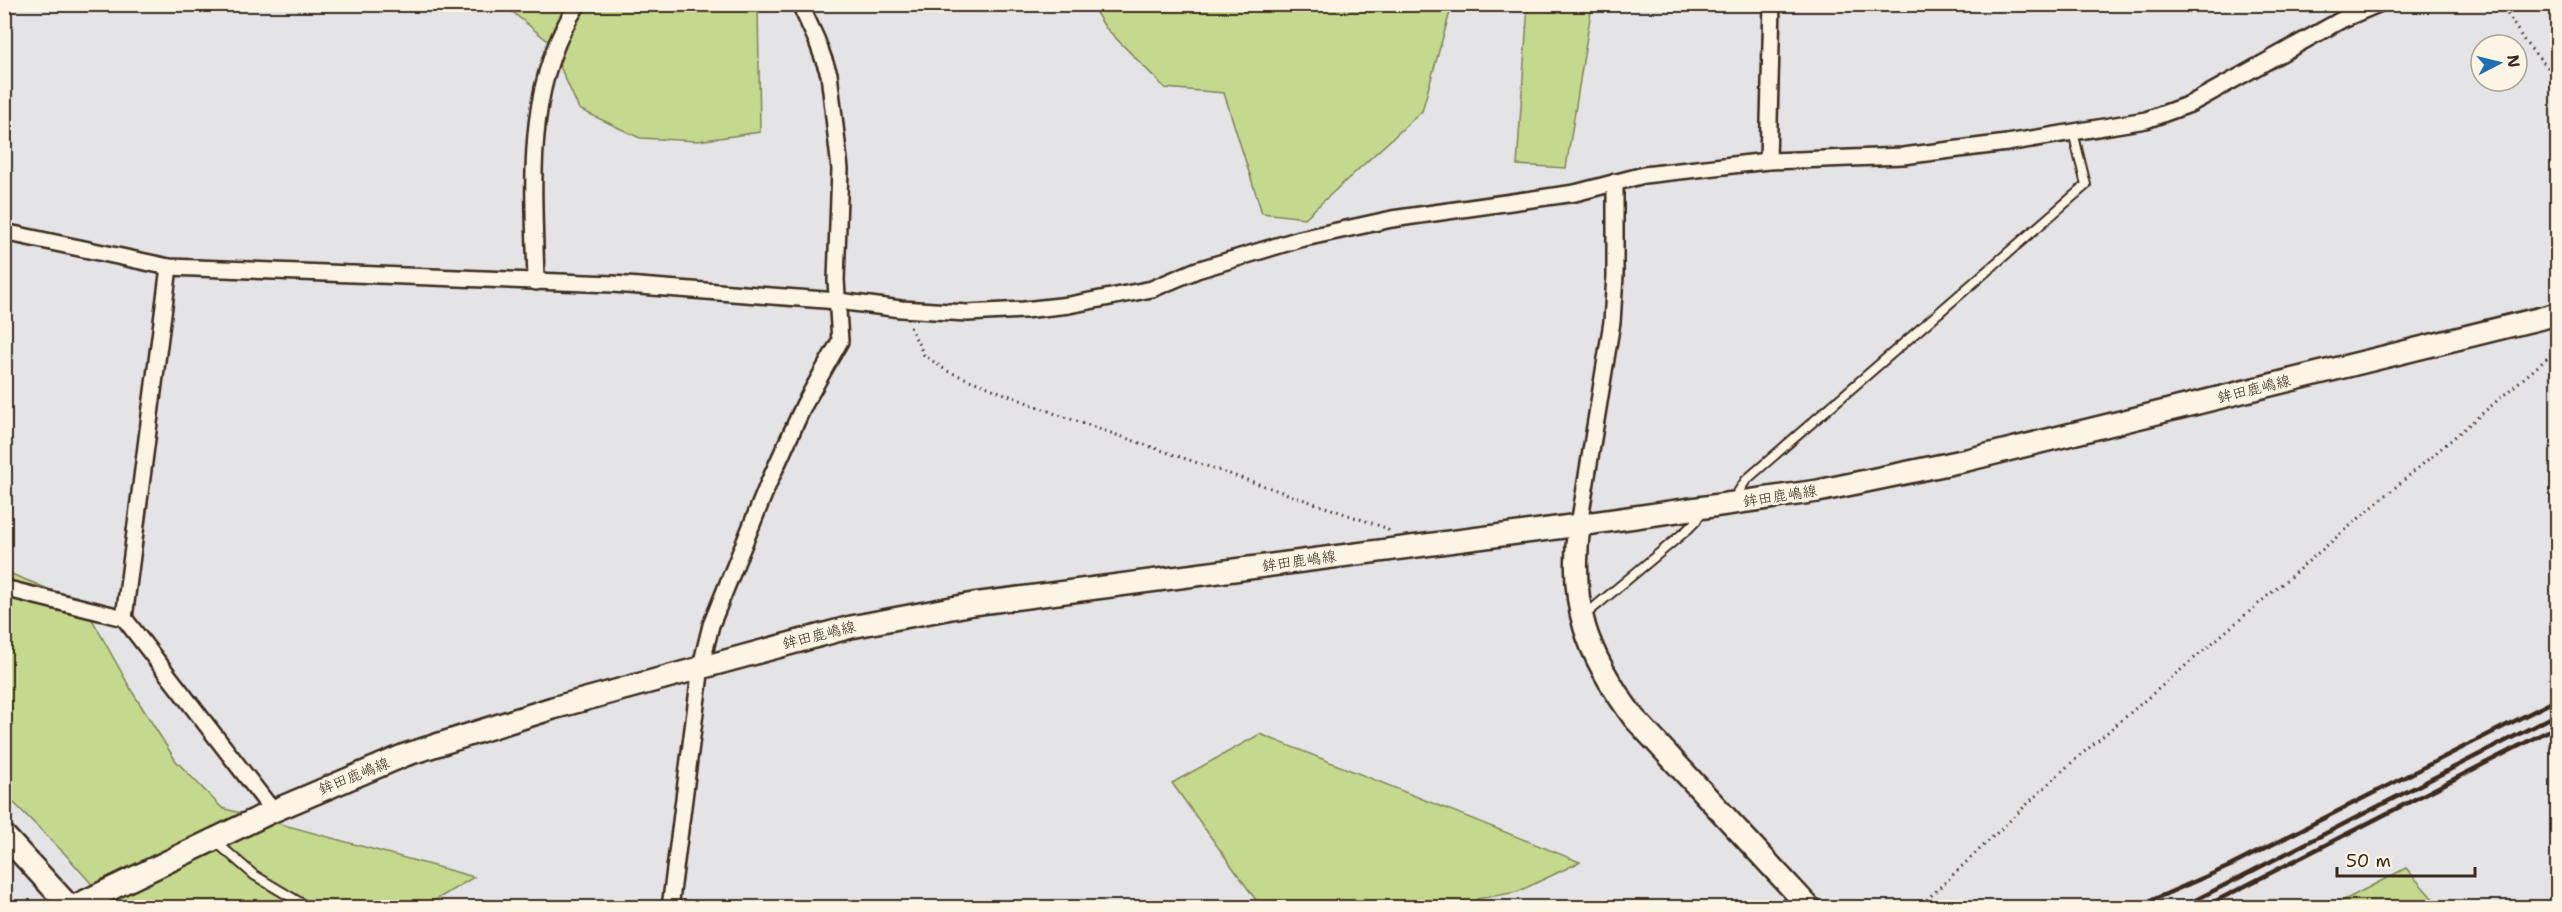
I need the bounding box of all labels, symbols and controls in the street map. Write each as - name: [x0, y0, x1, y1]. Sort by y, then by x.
- north arrow: [2469, 33, 2529, 93]
- text: N: [2502, 54, 2525, 69]
- street label: 鉾田鹿嶋線: [2215, 370, 2293, 408]
- street label: 鉾田鹿嶋線: [1741, 480, 1819, 512]
- street label: 鉾田鹿嶋線: [1260, 546, 1338, 576]
- street label: 鉾田鹿嶋線: [780, 616, 858, 654]
- street label: 鉾田鹿嶋線: [315, 753, 393, 799]
- scale bar: [2337, 840, 2475, 878]
- text: 50 m: [2346, 849, 2391, 873]

